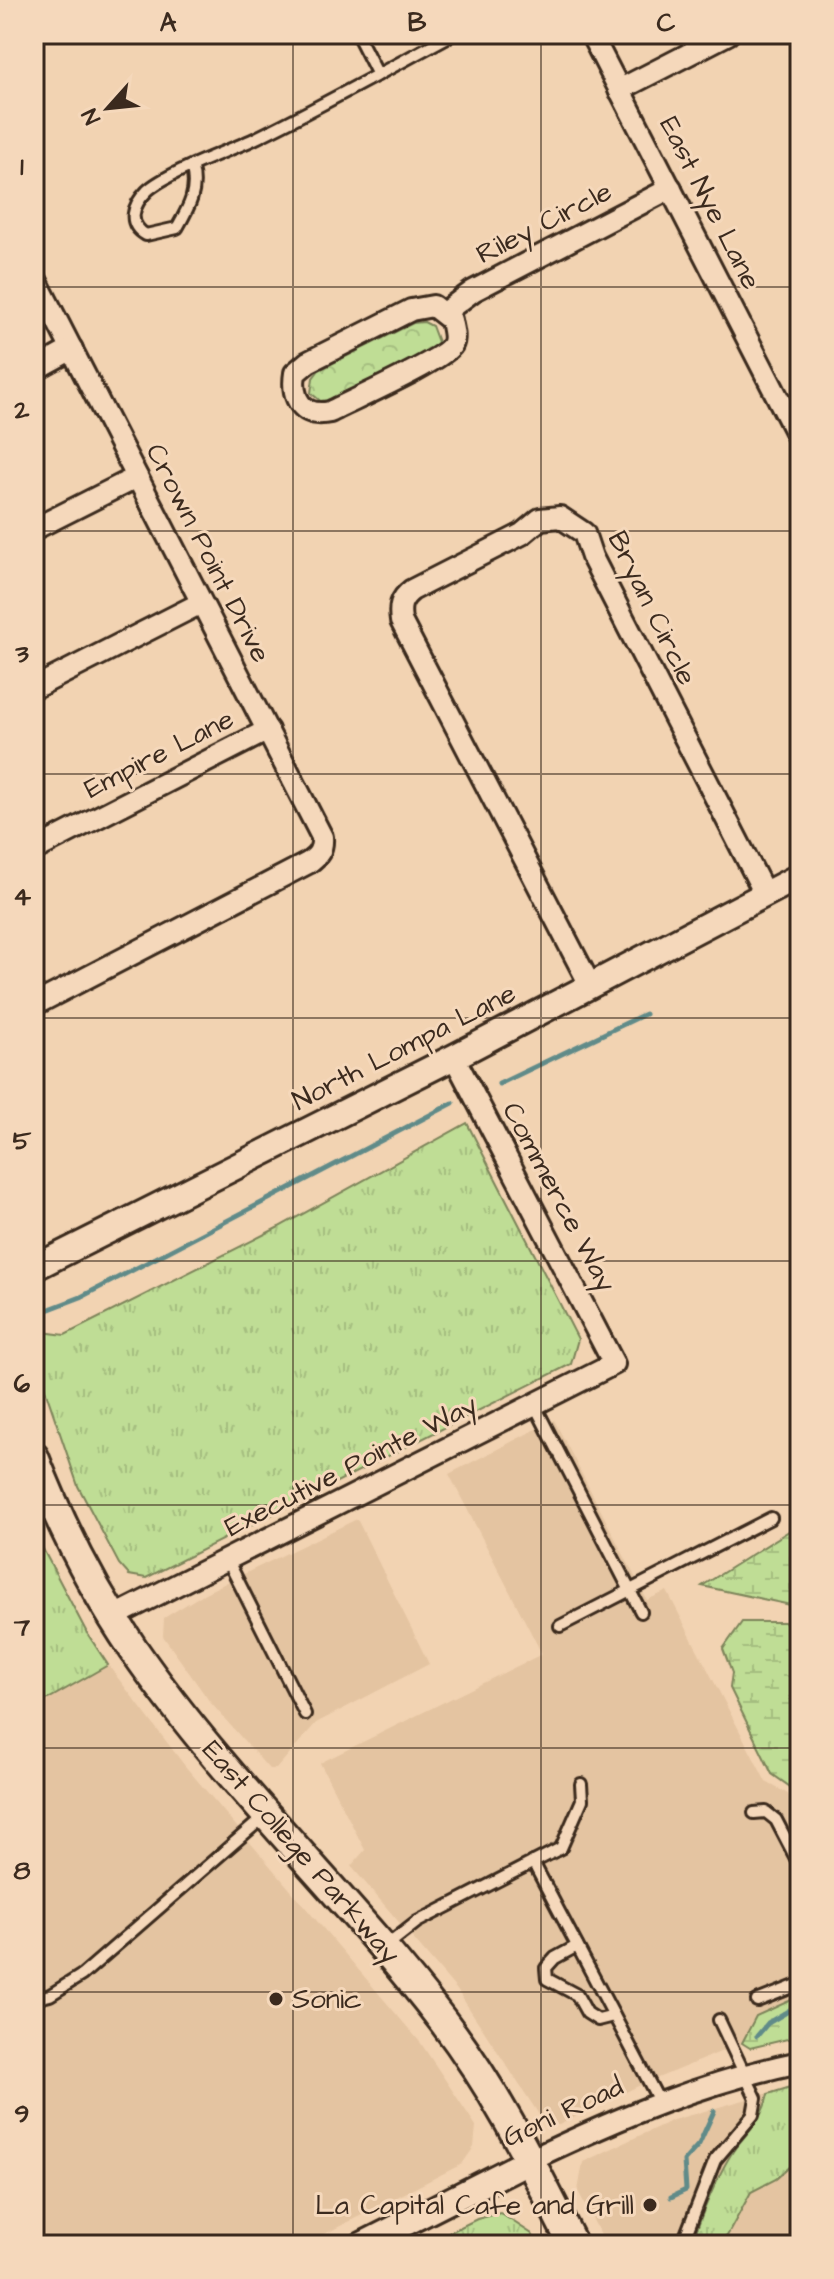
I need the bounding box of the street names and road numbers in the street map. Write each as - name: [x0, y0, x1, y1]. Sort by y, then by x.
- street label: East Nye Lane: [648, 110, 770, 297]
- street label: Riley Circle: [470, 172, 619, 276]
- street label: Crown Point Drive: [136, 437, 280, 669]
- street label: Bryan Circle: [596, 524, 706, 692]
- street label: Empire Lane: [78, 700, 240, 808]
- street label: North Lompa Lane: [286, 974, 522, 1120]
- street label: Commerce Way: [491, 1095, 625, 1300]
- street label: Executive Pointe Way: [218, 1385, 485, 1548]
- street label: East College Parkway: [191, 1732, 409, 1974]
- street label: Goni Road: [496, 2067, 630, 2157]

